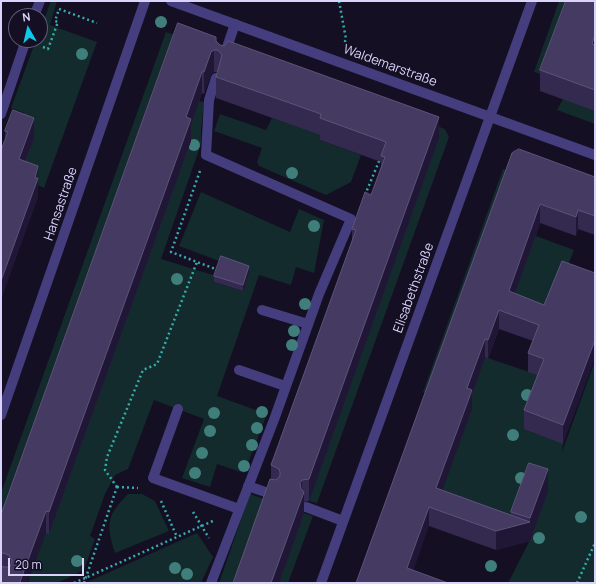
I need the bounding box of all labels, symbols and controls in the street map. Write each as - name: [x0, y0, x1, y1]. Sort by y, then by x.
- north arrow: [8, 8, 48, 48]
- text: N: [21, 9, 31, 25]
- street label: Waldemarstraße: [341, 42, 439, 90]
- street label: Hansastraße: [41, 165, 81, 243]
- street label: Elisabethstraße: [390, 241, 438, 335]
- scale bar: [10, 550, 86, 576]
- text: 20 m: [15, 556, 42, 573]

